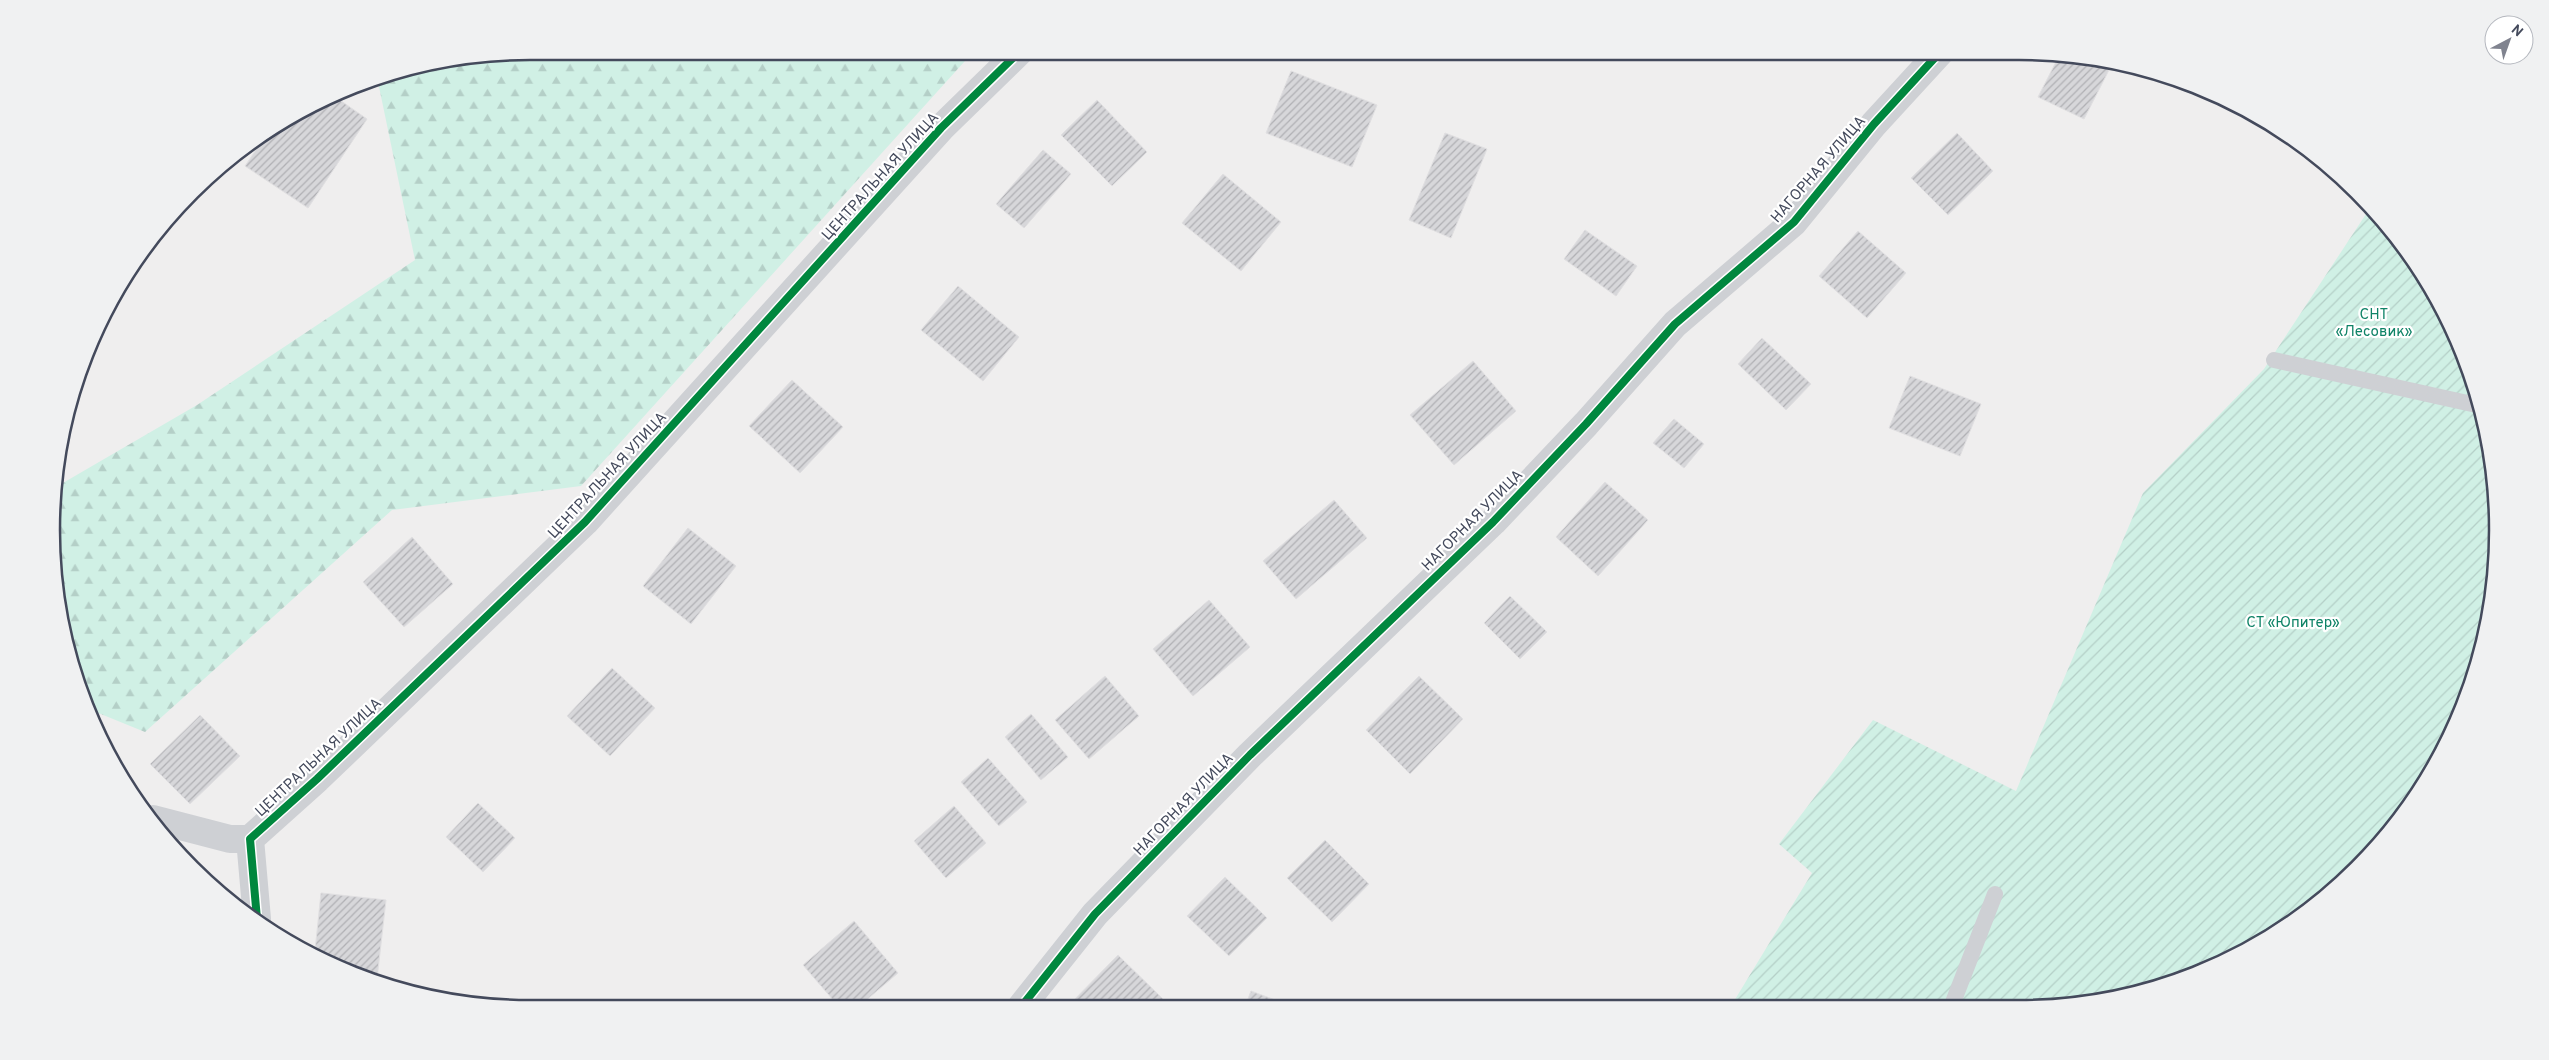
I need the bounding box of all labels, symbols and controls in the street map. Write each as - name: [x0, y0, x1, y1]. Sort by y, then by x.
- north arrow: [2484, 15, 2534, 65]
- text: N: [2507, 22, 2526, 41]
- street label: ЦЕНТРАЛЬНАЯ УЛИЦА: [818, 109, 944, 245]
- street label: НАГОРНАЯ УЛИЦА: [1767, 113, 1871, 227]
- park label: СНТ «Лесовик»: [2335, 306, 2413, 342]
- street label: ЦЕНТРАЛЬНАЯ УЛИЦА: [544, 409, 672, 543]
- street label: НАГОРНАЯ УЛИЦА: [1418, 466, 1528, 576]
- park label: СТ «Юпитер»: [2246, 614, 2340, 633]
- street label: ЦЕНТРАЛЬНАЯ УЛИЦА: [252, 694, 386, 822]
- street label: НАГОРНАЯ УЛИЦА: [1130, 750, 1238, 860]

